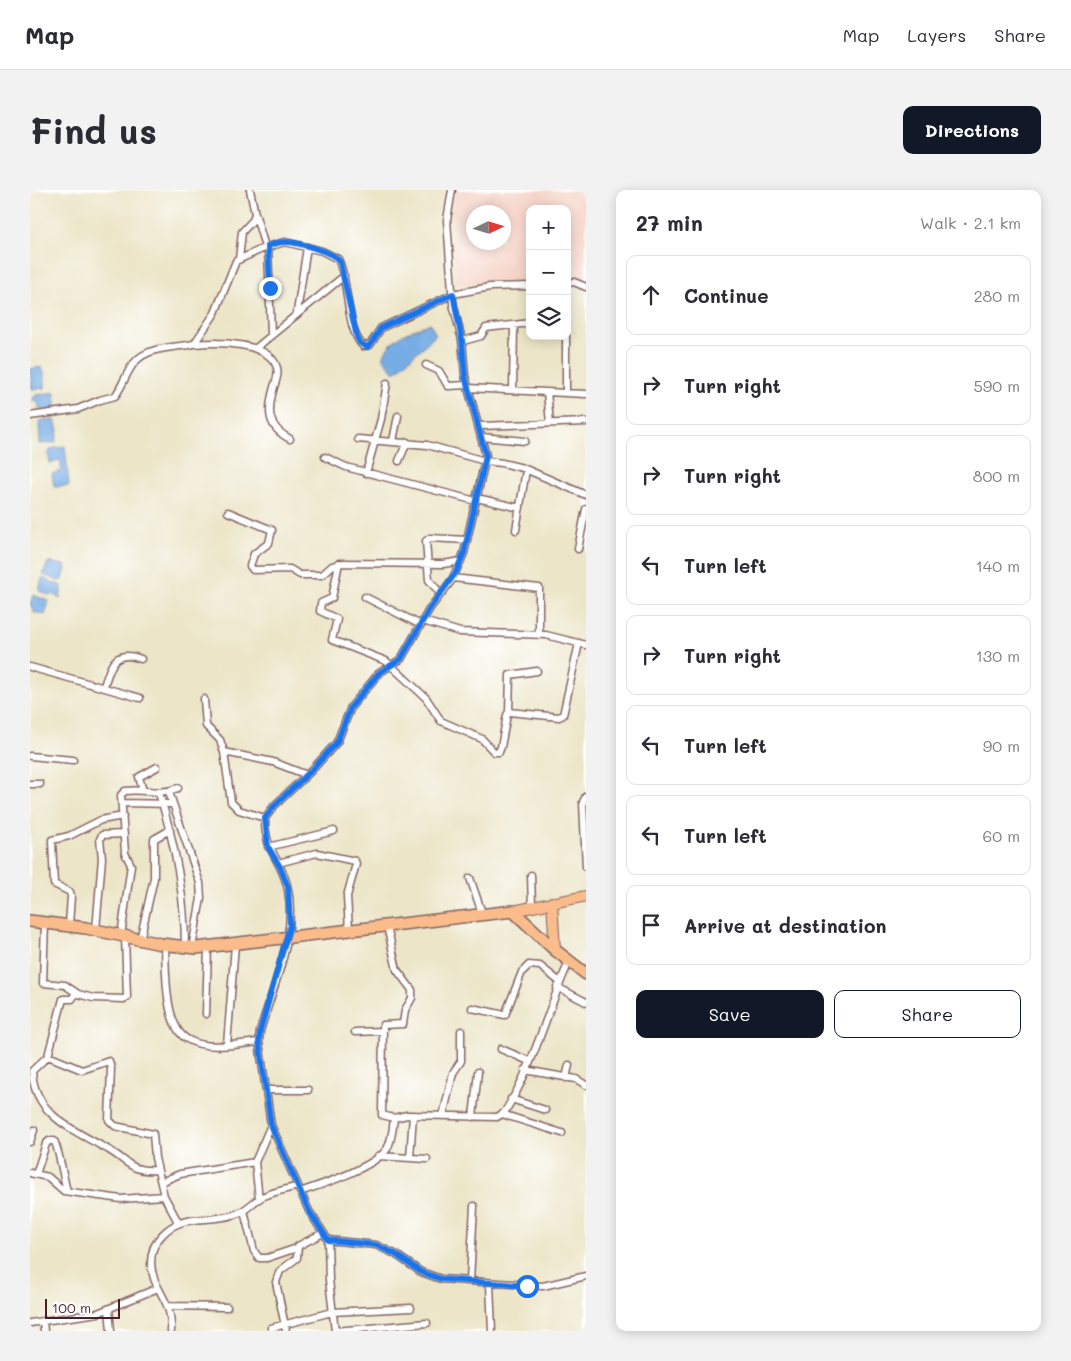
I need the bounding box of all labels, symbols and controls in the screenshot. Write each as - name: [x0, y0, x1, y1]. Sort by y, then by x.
- text: Map: [25, 19, 74, 50]
- text: Map: [843, 23, 879, 47]
- text: Layers: [907, 23, 966, 47]
- text: Share: [994, 23, 1046, 47]
- button: Directions: [903, 106, 1041, 154]
- text: Find us: [30, 107, 157, 153]
- north arrow: [466, 205, 511, 250]
- map controls: [526, 205, 571, 340]
- button: +: [526, 205, 571, 250]
- text: 27 min: [636, 209, 703, 236]
- text: Walk · 2.1 km: [920, 212, 1021, 233]
- button: −: [526, 250, 571, 295]
- route end: [259, 277, 282, 300]
- icon: ahead: [637, 281, 665, 309]
- text: Continue: [684, 283, 769, 308]
- text: 280 m: [974, 285, 1020, 306]
- button: layers: [526, 295, 571, 340]
- icon: right: [637, 371, 665, 399]
- text: Turn right: [684, 373, 781, 398]
- text: 590 m: [973, 375, 1020, 396]
- icon: right: [637, 461, 665, 489]
- text: Turn right: [684, 463, 781, 488]
- text: 800 m: [973, 465, 1020, 486]
- icon: left: [637, 551, 665, 579]
- text: Turn left: [684, 553, 767, 578]
- text: 140 m: [976, 555, 1020, 576]
- icon: right: [637, 641, 665, 669]
- text: Turn right: [684, 643, 781, 668]
- text: 130 m: [976, 645, 1020, 666]
- icon: left: [637, 731, 665, 759]
- text: Turn left: [684, 733, 767, 758]
- text: 90 m: [983, 735, 1020, 756]
- icon: left: [637, 821, 665, 849]
- text: Turn left: [684, 823, 767, 848]
- text: 60 m: [983, 825, 1020, 846]
- icon: arrive: [637, 911, 665, 939]
- text: Arrive at destination: [684, 913, 887, 938]
- button: Save: [636, 990, 824, 1038]
- button: Share: [834, 990, 1021, 1038]
- route start: [516, 1275, 539, 1298]
- scale bar: [45, 1296, 120, 1319]
- text: 100 m: [52, 1298, 91, 1317]

